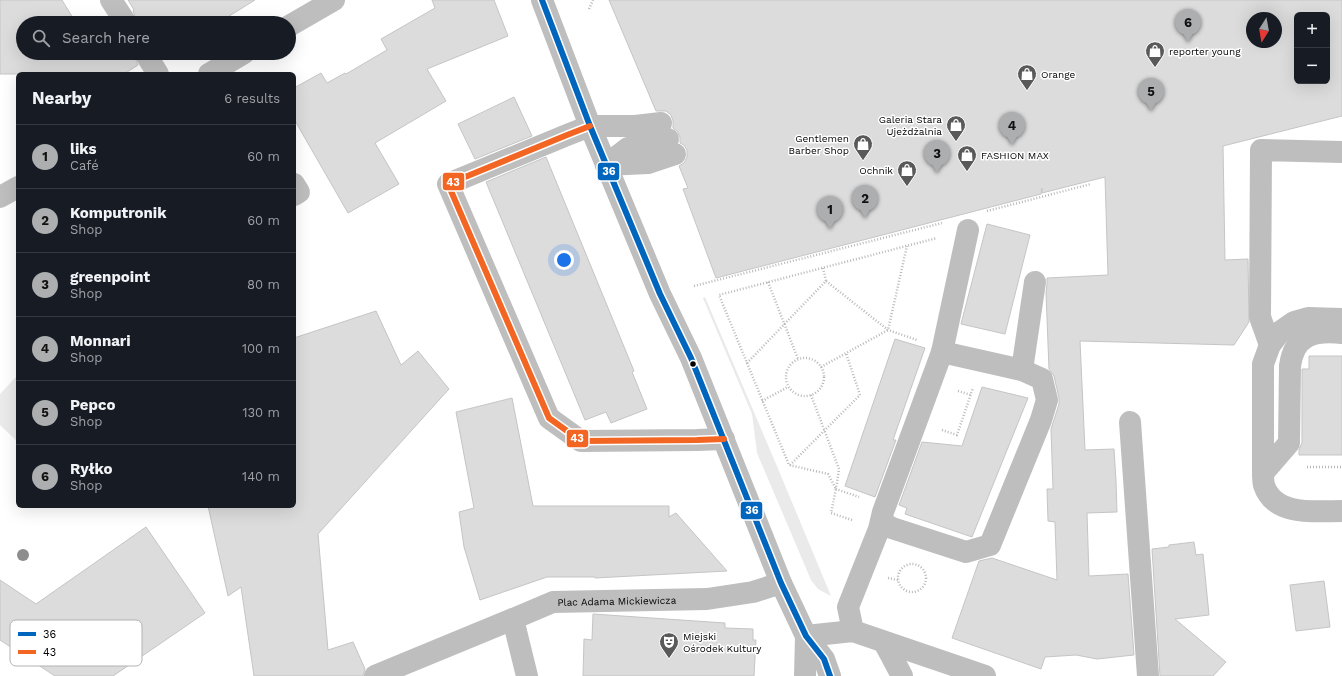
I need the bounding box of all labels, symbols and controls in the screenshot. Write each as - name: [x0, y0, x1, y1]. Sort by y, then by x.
- pin: 6: [1175, 9, 1201, 42]
- north arrow: [1246, 12, 1282, 48]
- map controls: [1294, 12, 1330, 84]
- button: +: [1294, 12, 1330, 48]
- search box: [16, 16, 296, 60]
- icon: search: [30, 27, 52, 49]
- text: Search here: [62, 29, 150, 47]
- shop icon: reporter young: [1144, 40, 1166, 68]
- place label: reporter young: [1169, 46, 1241, 57]
- button: −: [1294, 48, 1330, 84]
- shop icon: Orange: [1016, 63, 1038, 91]
- place label: Orange: [1041, 69, 1076, 80]
- pin: 5: [1138, 78, 1164, 111]
- text: Nearby: [32, 88, 91, 108]
- text: 6 results: [224, 91, 280, 106]
- pin: 4: [999, 112, 1025, 145]
- place label: Galeria Stara Ujeżdżalnia: [879, 114, 942, 137]
- shop icon: Galeria Stara Ujeżdżalnia: [945, 114, 967, 142]
- place label: Gentlemen Barber Shop: [789, 133, 849, 156]
- shop icon: Gentlemen Barber Shop: [852, 133, 874, 161]
- text: liks: [70, 140, 97, 158]
- pin: 3: [924, 140, 950, 173]
- shop icon: FASHION MAX: [956, 144, 978, 172]
- text: 1: [42, 149, 48, 164]
- text: 60 m: [247, 149, 280, 164]
- place label: FASHION MAX: [981, 150, 1049, 161]
- text: Café: [70, 158, 99, 173]
- shop icon: Ochnik: [896, 159, 918, 187]
- line badge: 36: [597, 162, 620, 181]
- text: 36: [602, 165, 616, 178]
- place label: Ochnik: [859, 165, 893, 176]
- line badge: 43: [442, 172, 465, 191]
- text: 43: [446, 176, 460, 189]
- pin: 2: [852, 185, 878, 218]
- pin: 1: [817, 196, 843, 229]
- text: Komputronik: [70, 204, 166, 222]
- text: 2: [41, 213, 49, 228]
- text: 60 m: [247, 213, 280, 228]
- text: Shop: [70, 222, 102, 237]
- your location: [554, 250, 574, 270]
- text: greenpoint: [70, 268, 150, 286]
- text: 3: [41, 277, 49, 292]
- text: 80 m: [247, 277, 280, 292]
- text: Shop: [70, 286, 102, 301]
- text: Monnari: [70, 332, 131, 350]
- text: 4: [41, 341, 49, 356]
- text: 100 m: [242, 341, 280, 356]
- text: Shop: [70, 350, 102, 365]
- unlabelled marker: [688, 359, 698, 369]
- text: Pepco: [70, 396, 115, 414]
- text: 5: [41, 405, 49, 420]
- text: 130 m: [242, 405, 280, 420]
- text: Shop: [70, 414, 102, 429]
- line badge: 43: [566, 429, 589, 448]
- text: 43: [570, 432, 584, 445]
- text: Ryłko: [70, 460, 113, 478]
- text: 6: [41, 469, 49, 484]
- text: 140 m: [242, 469, 280, 484]
- text: Shop: [70, 478, 102, 493]
- line badge: 36: [740, 501, 763, 520]
- text: 36: [745, 504, 759, 517]
- street label: Plac Adama Mickiewicza: [557, 594, 677, 607]
- legend: [10, 620, 142, 666]
- text: 36: [43, 628, 56, 641]
- theatre icon: Miejski Ośrodek Kultury: [658, 631, 680, 659]
- place label: Miejski Ośrodek Kultury: [683, 631, 762, 654]
- text: 43: [43, 646, 56, 659]

